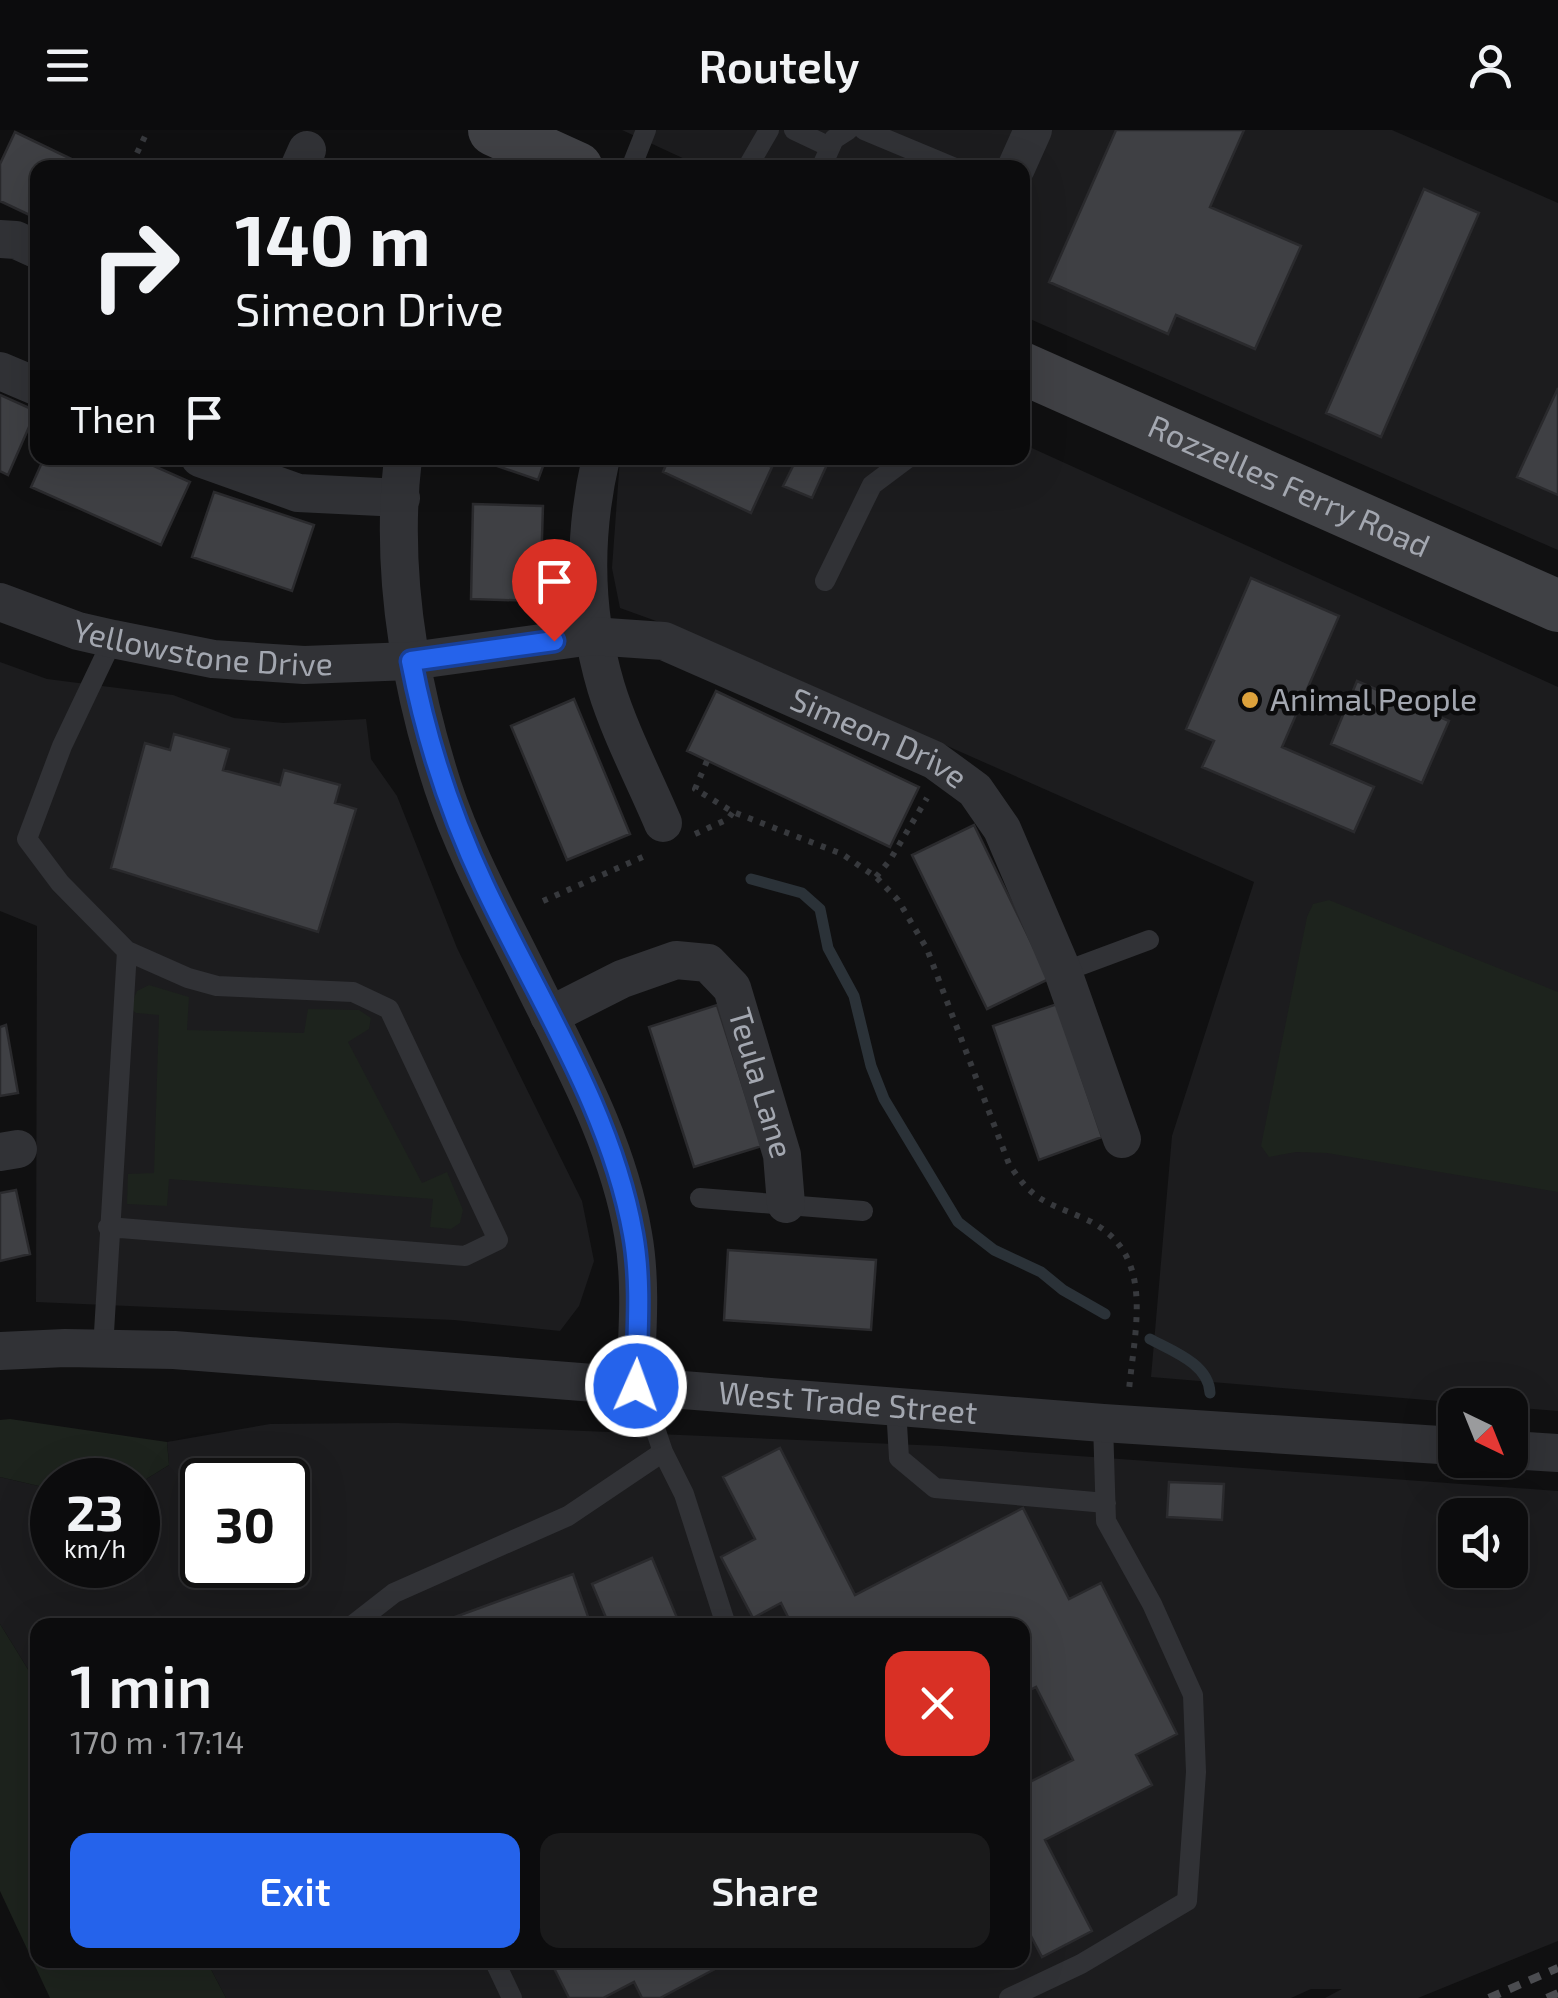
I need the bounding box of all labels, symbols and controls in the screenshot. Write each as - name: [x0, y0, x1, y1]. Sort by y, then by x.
- icon: menu: [40, 38, 95, 93]
- text: Routely: [698, 38, 860, 92]
- icon: person: [1463, 38, 1518, 93]
- text: 140 m: [235, 196, 431, 280]
- icon: right: [70, 200, 200, 330]
- text: Simeon Drive: [235, 281, 504, 335]
- icon: arrive: [177, 390, 232, 445]
- text: Then: [70, 395, 157, 441]
- street label: Rozzelles Ferry Road: [1143, 406, 1436, 564]
- pin: [512, 539, 597, 642]
- icon: arrive: [527, 554, 582, 609]
- street label: Yellowstone Drive: [70, 610, 334, 682]
- street label: Simeon Drive: [785, 678, 976, 795]
- place label: Animal People: [1270, 679, 1477, 717]
- marker: Animal People: [1239, 689, 1261, 711]
- street label: Teula Lane: [722, 1003, 803, 1162]
- position arrow: [584, 1334, 688, 1438]
- street label: West Trade Street: [717, 1372, 979, 1430]
- north arrow: [1438, 1388, 1528, 1478]
- map controls: [1438, 1388, 1528, 1588]
- speed limit sign: 30: [180, 1458, 310, 1588]
- text: 23: [66, 1481, 124, 1541]
- button: sound: [1438, 1498, 1528, 1588]
- text: km/h: [64, 1533, 126, 1563]
- text: 1 min: [70, 1648, 212, 1720]
- button: close: [885, 1651, 990, 1756]
- text: 170 m · 17:14: [70, 1722, 245, 1760]
- button: Exit: [70, 1833, 520, 1948]
- button: Share: [540, 1833, 990, 1948]

